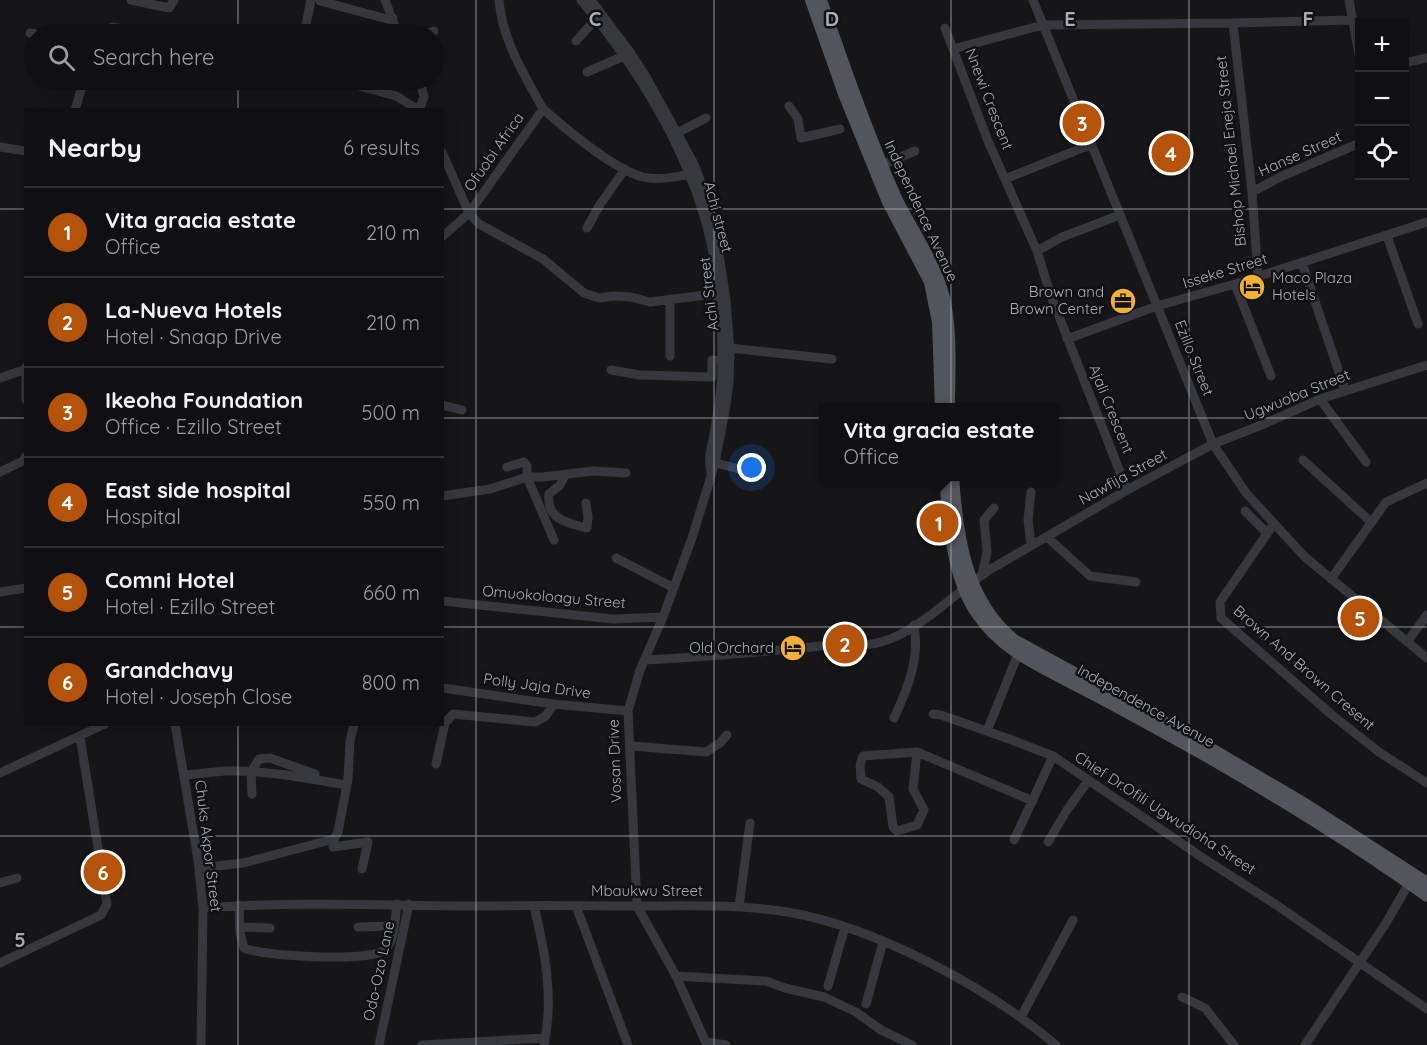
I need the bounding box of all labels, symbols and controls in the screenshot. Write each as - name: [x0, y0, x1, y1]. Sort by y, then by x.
- text: C: [589, 6, 602, 31]
- text: D: [825, 6, 839, 31]
- text: E: [1064, 6, 1076, 31]
- text: F: [1302, 6, 1314, 31]
- map controls: [1355, 18, 1409, 180]
- button: +: [1355, 18, 1409, 72]
- search box: [24, 24, 444, 90]
- icon: search: [45, 41, 78, 74]
- text: Search here: [93, 43, 214, 71]
- street label: Nnewi Crescent: [961, 45, 1018, 152]
- street label: Bishop Michael Eneja Street: [1211, 55, 1250, 247]
- button: −: [1355, 72, 1409, 126]
- pin: 3: [1062, 100, 1102, 146]
- street label: Ofuobi Africa: [459, 109, 528, 195]
- button: locate: [1355, 126, 1409, 180]
- street label: Hanse Street: [1255, 127, 1344, 180]
- pin: 4: [1152, 130, 1190, 176]
- text: Nearby: [48, 131, 142, 164]
- text: 6 results: [343, 135, 420, 160]
- street label: Independence Avenue: [880, 137, 963, 285]
- street label: Achi street: [700, 179, 737, 255]
- text: Vita gracia estate: [105, 206, 296, 234]
- text: 1: [64, 220, 71, 245]
- text: 210 m: [366, 220, 420, 245]
- text: Office: [105, 234, 161, 259]
- street label: Isseke Street: [1180, 249, 1269, 292]
- street label: Achi Street: [695, 256, 722, 332]
- place label: Maco Plaza Hotels: [1272, 268, 1352, 304]
- hotel icon: Maco Plaza Hotels: [1237, 272, 1267, 302]
- place label: Brown and Brown Center: [1009, 282, 1104, 318]
- office icon: Brown and Brown Center: [1108, 286, 1138, 316]
- text: La-Nueva Hotels: [105, 296, 282, 324]
- text: 2: [62, 310, 73, 335]
- text: 210 m: [366, 310, 420, 335]
- street label: Ezillo Street: [1171, 317, 1218, 398]
- text: Hotel · Snaap Drive: [105, 324, 282, 349]
- street label: Ajali Crescent: [1085, 362, 1138, 456]
- street label: Ugwuoba Street: [1241, 365, 1352, 424]
- text: Ikeoha Foundation: [105, 386, 303, 414]
- text: 3: [62, 400, 73, 425]
- text: 500 m: [362, 400, 420, 425]
- popup: [819, 403, 1059, 481]
- text: Office · Ezillo Street: [105, 414, 282, 439]
- text: Vita gracia estate: [843, 416, 1035, 444]
- text: Office: [843, 444, 899, 469]
- street label: Nawfija Street: [1075, 444, 1170, 509]
- your location: [737, 453, 766, 482]
- text: East side hospital: [105, 476, 291, 504]
- text: 4: [62, 490, 73, 515]
- text: 550 m: [363, 490, 420, 515]
- pin: 1: [920, 500, 958, 546]
- text: Hospital: [105, 504, 181, 529]
- text: Comni Hotel: [105, 566, 235, 594]
- text: 5: [62, 580, 73, 605]
- text: 660 m: [363, 580, 420, 605]
- street label: Omuokoloagu Street: [482, 581, 627, 612]
- text: Hotel · Ezillo Street: [105, 594, 275, 619]
- pin: 5: [1340, 596, 1380, 640]
- street label: Brown And Brown Cresent: [1230, 601, 1379, 734]
- pin: 2: [826, 622, 864, 666]
- hotel icon: Old Orchard: [778, 633, 808, 663]
- place label: Old Orchard: [689, 638, 774, 657]
- text: Grandchavy: [105, 656, 234, 684]
- street label: Independence Avenue: [1074, 660, 1218, 751]
- street label: Polly Jaja Drive: [482, 669, 592, 702]
- text: 6: [62, 670, 73, 695]
- text: 800 m: [362, 670, 420, 695]
- text: Hotel · Joseph Close: [105, 684, 292, 709]
- street label: Vosan Drive: [604, 719, 625, 803]
- street label: Chief Dr.Ofili Ugwudioha Street: [1071, 747, 1259, 878]
- street label: Chuks Akpor Street: [191, 779, 226, 913]
- pin: 6: [84, 850, 122, 894]
- street label: Mbaukwu Street: [591, 881, 703, 900]
- street label: Odo-Ozo Lane: [359, 919, 398, 1023]
- text: 5: [14, 927, 26, 952]

